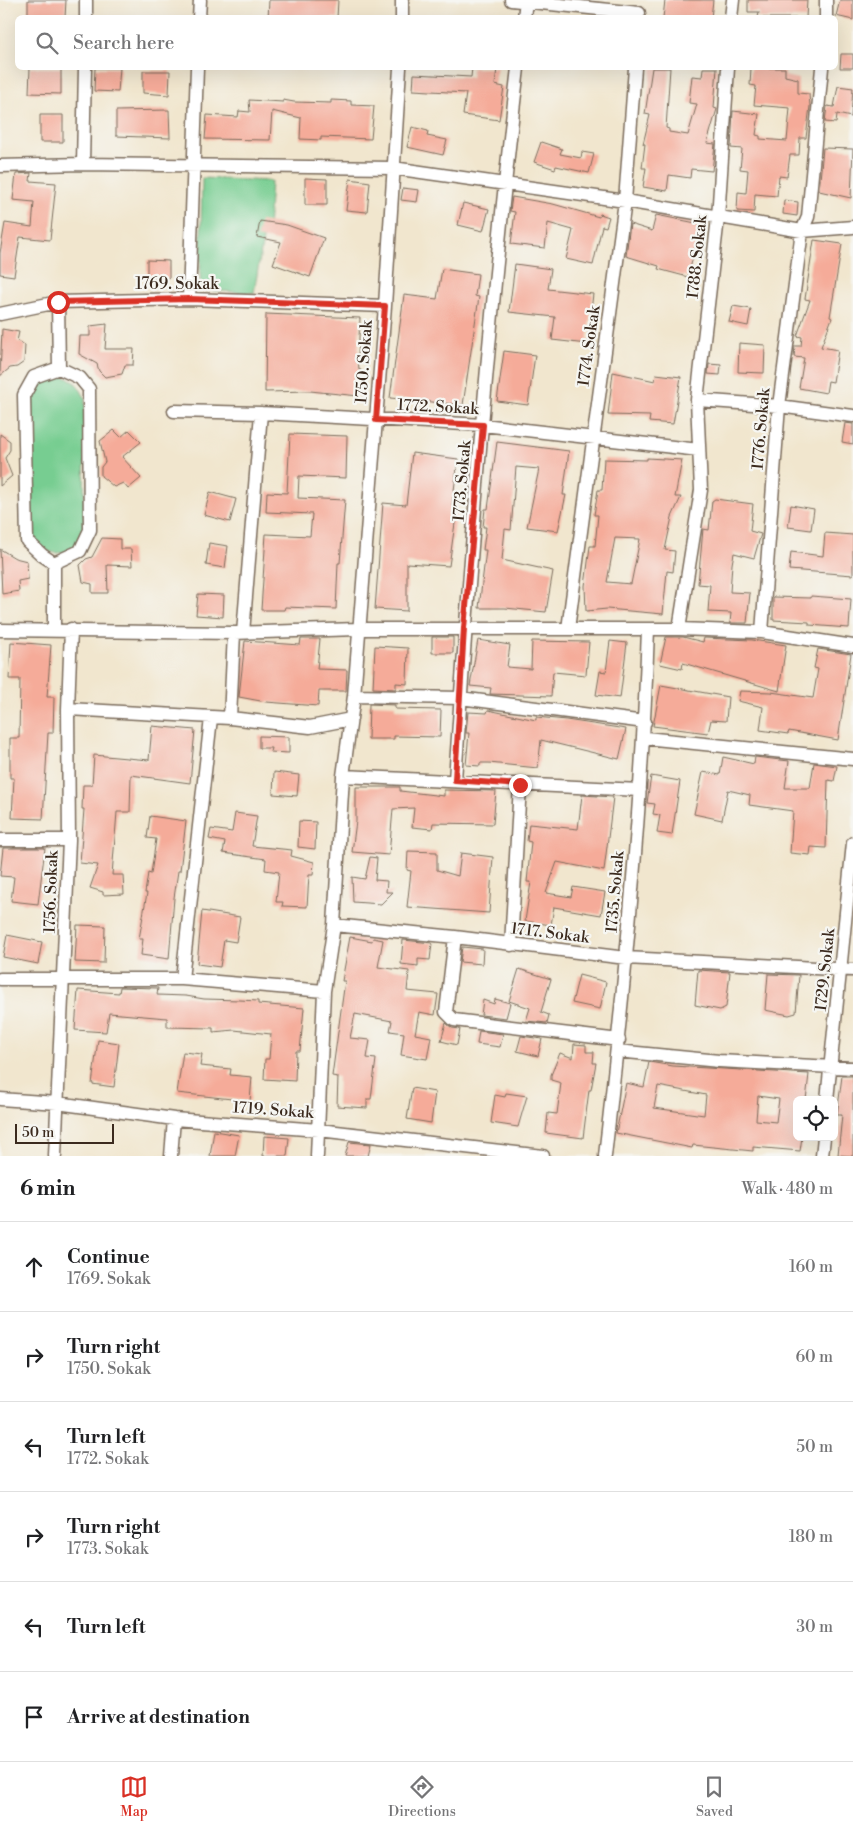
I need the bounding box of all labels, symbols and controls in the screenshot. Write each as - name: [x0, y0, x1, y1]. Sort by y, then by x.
- search box: [15, 15, 838, 70]
- icon: search: [33, 29, 61, 57]
- text: Search here: [73, 31, 174, 55]
- street label: 1788. Sokak: [683, 213, 711, 300]
- street label: 1769. Sokak: [135, 274, 220, 294]
- route start: [47, 291, 70, 314]
- street label: 1774. Sokak: [573, 303, 605, 388]
- street label: 1750. Sokak: [351, 318, 377, 404]
- street label: 1776. Sokak: [747, 386, 775, 471]
- street label: 1772. Sokak: [397, 395, 481, 419]
- street label: 1773. Sokak: [448, 438, 476, 522]
- route end: [509, 774, 532, 797]
- street label: 1756. Sokak: [40, 849, 62, 934]
- street label: 1735. Sokak: [601, 849, 629, 934]
- street label: 1717. Sokak: [510, 918, 592, 948]
- street label: 1729. Sokak: [811, 926, 839, 1012]
- map controls: [793, 1096, 838, 1141]
- button: locate: [793, 1096, 838, 1141]
- street label: 1719. Sokak: [232, 1097, 316, 1123]
- scale bar: [15, 1121, 114, 1144]
- text: 50 m: [22, 1124, 54, 1142]
- text: 6 min: [20, 1176, 75, 1202]
- text: Walk · 480 m: [742, 1179, 833, 1199]
- text: Continue: [67, 1245, 150, 1269]
- icon: ahead: [20, 1253, 48, 1281]
- text: 160 m: [789, 1257, 833, 1277]
- text: 1769. Sokak: [67, 1269, 150, 1289]
- text: Turn right: [67, 1335, 160, 1359]
- icon: right: [20, 1343, 48, 1371]
- text: 60 m: [795, 1347, 833, 1367]
- text: 1750. Sokak: [67, 1359, 151, 1379]
- text: Turn left: [67, 1425, 146, 1449]
- icon: left: [20, 1433, 48, 1461]
- text: 50 m: [796, 1437, 833, 1457]
- text: 1772. Sokak: [67, 1449, 149, 1469]
- text: Turn right: [67, 1515, 160, 1539]
- icon: right: [20, 1523, 48, 1551]
- text: 180 m: [789, 1527, 833, 1547]
- text: 1773. Sokak: [67, 1539, 148, 1559]
- icon: left: [20, 1613, 48, 1641]
- text: Turn left: [67, 1615, 146, 1639]
- text: 30 m: [796, 1617, 833, 1637]
- icon: arrive: [20, 1703, 48, 1731]
- text: Arrive at destination: [67, 1705, 250, 1729]
- tab: Map: [120, 1773, 148, 1821]
- tab: Directions: [388, 1773, 456, 1821]
- tab: Saved: [696, 1773, 733, 1821]

